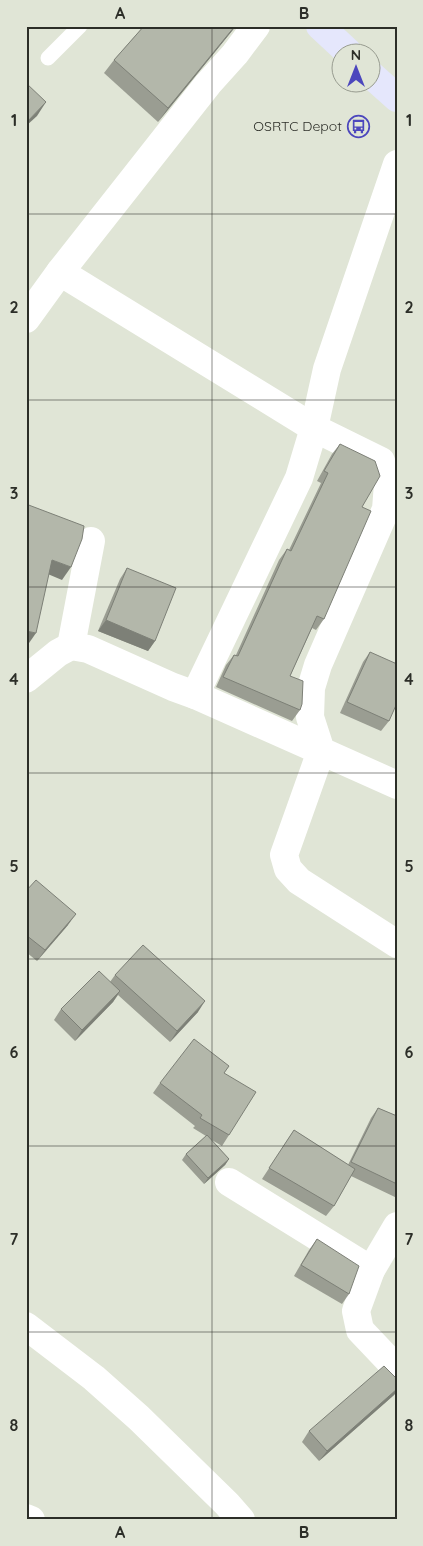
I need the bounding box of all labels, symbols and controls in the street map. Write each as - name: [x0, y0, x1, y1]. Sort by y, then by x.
- text: A: [115, 3, 126, 23]
- text: B: [299, 3, 309, 23]
- north arrow: [330, 42, 380, 92]
- text: N: [351, 46, 361, 64]
- text: 1: [11, 110, 17, 130]
- text: 1: [406, 110, 412, 130]
- bus stop icon: OSRTC Depot: [346, 114, 370, 138]
- place label: OSRTC Depot: [253, 117, 342, 135]
- text: 2: [9, 297, 19, 317]
- text: 2: [404, 297, 414, 317]
- text: 3: [10, 483, 18, 503]
- text: 3: [405, 483, 413, 503]
- text: 4: [9, 669, 19, 689]
- text: 4: [404, 669, 414, 689]
- text: 5: [9, 856, 19, 876]
- text: 5: [404, 856, 414, 876]
- text: 6: [10, 1042, 19, 1062]
- text: 6: [405, 1042, 414, 1062]
- text: 7: [10, 1229, 19, 1249]
- text: 7: [405, 1229, 414, 1249]
- text: 8: [10, 1415, 19, 1435]
- text: 8: [405, 1415, 414, 1435]
- text: A: [115, 1522, 126, 1542]
- text: B: [299, 1522, 309, 1542]

